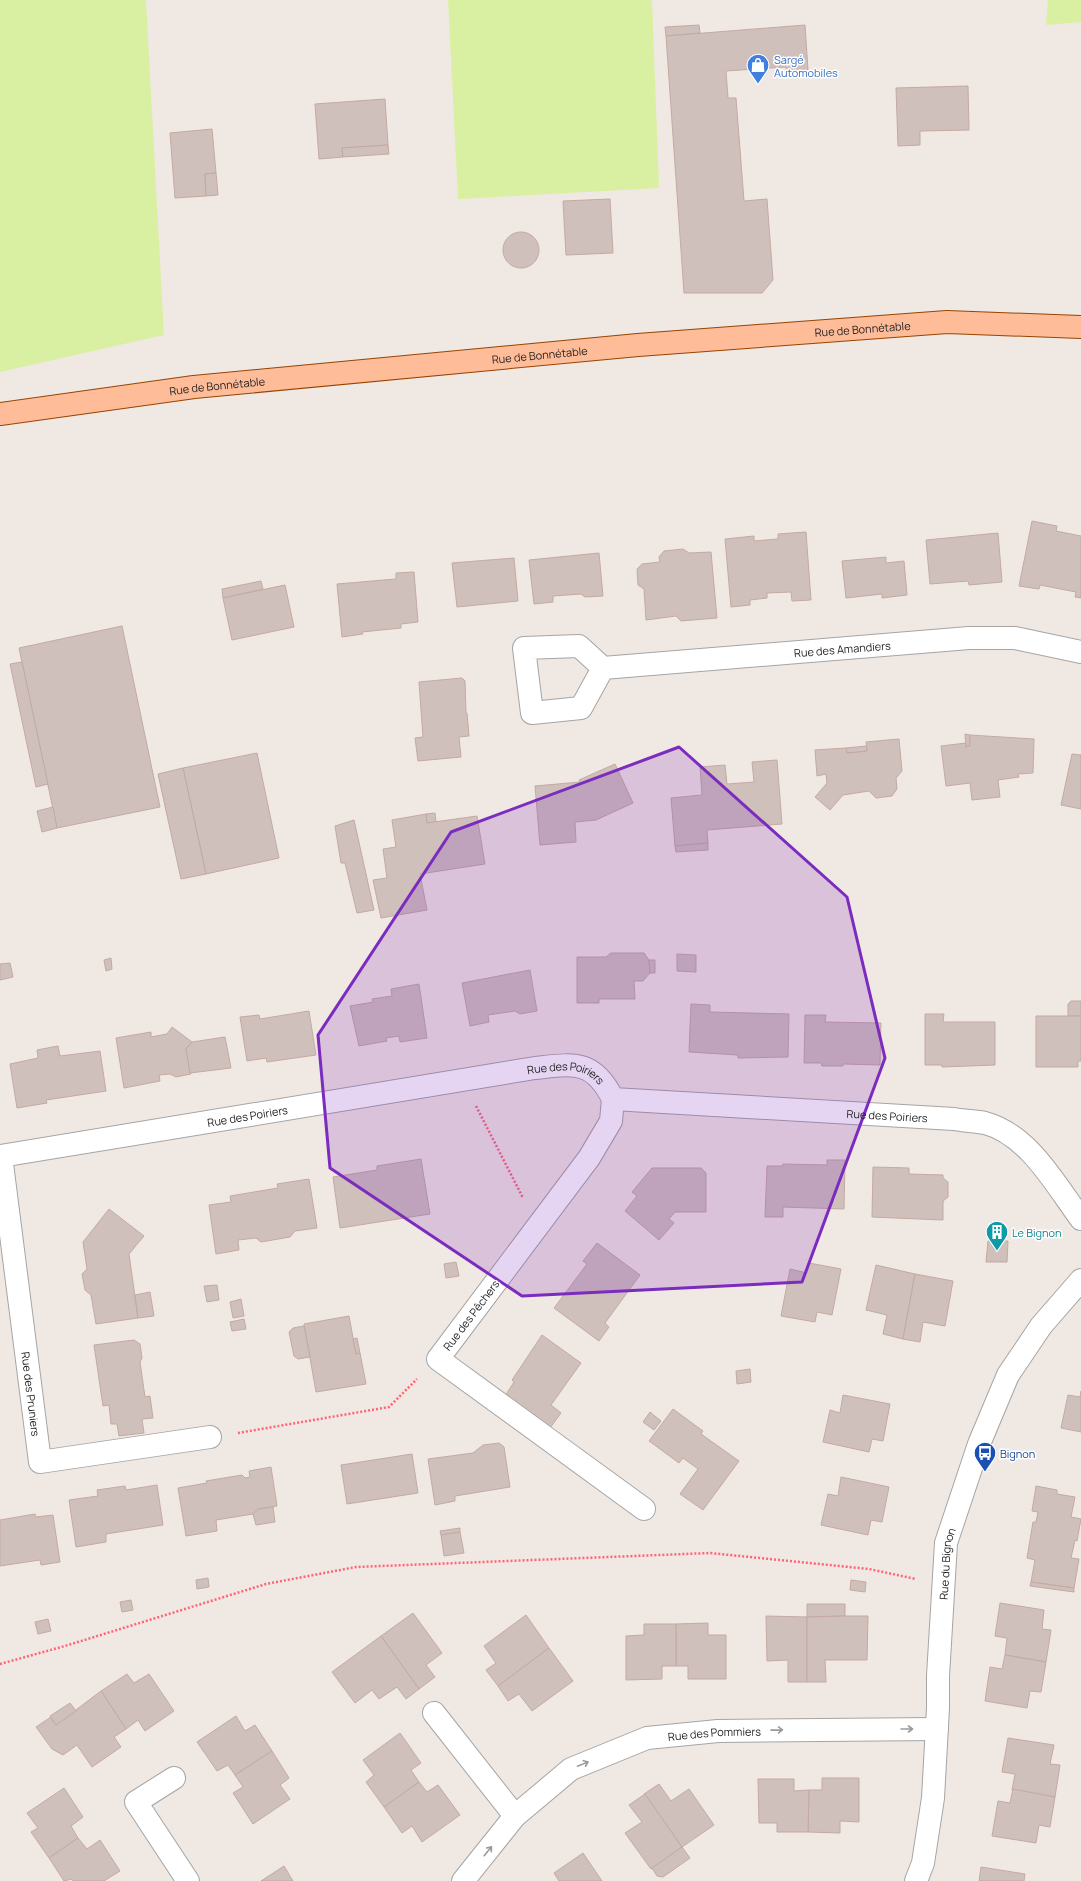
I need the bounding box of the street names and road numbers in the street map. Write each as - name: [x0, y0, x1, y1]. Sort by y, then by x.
- street label: Rue de Bonnétable: [814, 317, 912, 339]
- street label: Rue de Bonnétable: [491, 342, 589, 366]
- street label: Rue de Bonnétable: [168, 373, 266, 398]
- street label: Rue des Amandiers: [793, 637, 891, 660]
- street label: Rue des Poiriers: [526, 1058, 609, 1087]
- street label: Rue des Poiriers: [206, 1101, 289, 1129]
- street label: Rue des Poiriers: [846, 1105, 928, 1125]
- street label: Rue des Pêchers: [440, 1276, 503, 1353]
- street label: Rue des Pruniers: [18, 1351, 44, 1437]
- street label: Rue du Bignon: [935, 1525, 958, 1600]
- street label: Rue des Pommiers: [667, 1723, 761, 1743]

